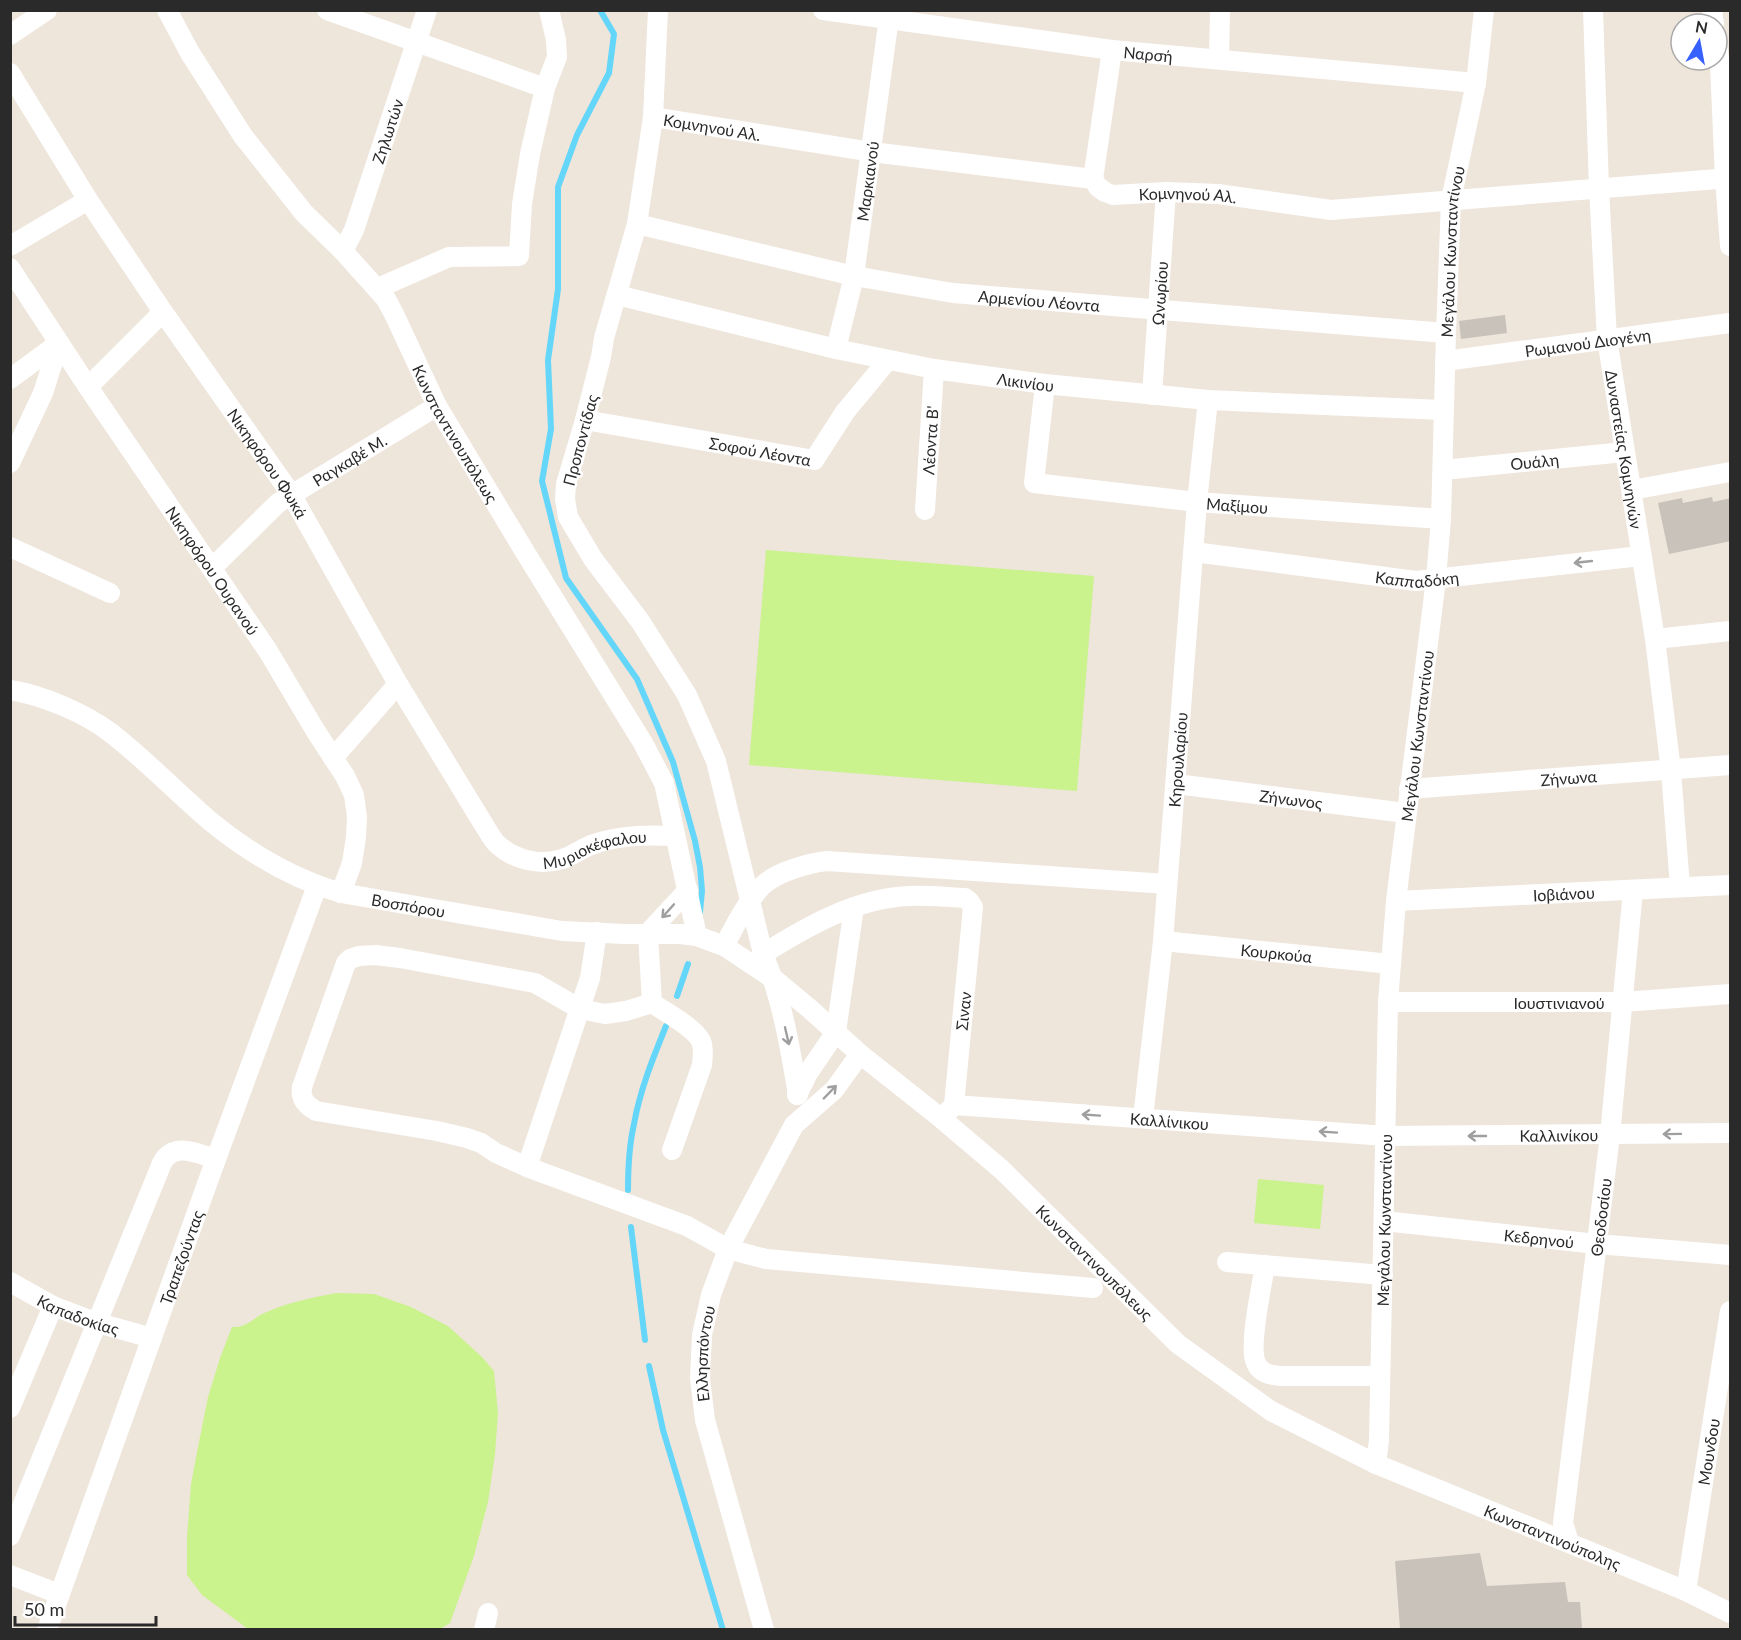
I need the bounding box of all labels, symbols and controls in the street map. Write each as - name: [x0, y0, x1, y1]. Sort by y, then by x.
- north arrow: [1669, 12, 1729, 72]
- text: N: [1694, 16, 1709, 37]
- street label: Ναρσή: [1123, 42, 1174, 65]
- street label: Ζηλωτών: [367, 96, 406, 166]
- street label: Κομνηνού Αλ.: [662, 109, 762, 144]
- street label: Μαρκιανού: [852, 140, 882, 222]
- street label: Μεγάλου Κωνσταντίνου: [1436, 164, 1468, 338]
- street label: Κομνηνού Αλ.: [1138, 182, 1238, 206]
- street label: Ωνωρίου: [1147, 260, 1171, 326]
- street label: Αρμενίου Λέοντα: [978, 286, 1101, 314]
- street label: Ρωμανού Διογένη: [1524, 324, 1652, 360]
- street label: Κωνσταντινουπόλεως: [409, 361, 503, 506]
- street label: Λικινίου: [996, 368, 1055, 394]
- street label: Δυναστείας Κομνηνών: [1603, 368, 1647, 530]
- street label: Προποντίδας: [559, 392, 601, 488]
- street label: Νικηφόρου Φωκά: [224, 405, 312, 522]
- street label: Λέοντα Β': [918, 405, 941, 475]
- street label: Ραγκαβέ Μ.: [309, 430, 390, 489]
- street label: Σοφού Λέοντα: [708, 432, 813, 469]
- street label: Ουάλη: [1509, 449, 1560, 473]
- street label: Μαξίμου: [1206, 493, 1269, 516]
- street label: Νικηφόρου Ουρανού: [162, 502, 263, 638]
- one-way arrow: [1573, 557, 1593, 568]
- street label: Καππαδόκη: [1374, 566, 1460, 591]
- street label: Μεγάλου Κωνσταντίνου: [1396, 649, 1437, 823]
- street label: Κηρουλαρίου: [1164, 711, 1190, 808]
- street label: Ζήνωνα: [1540, 765, 1598, 789]
- street label: Ζήνωνος: [1258, 785, 1324, 812]
- street label: Μυριοκέφαλου: [542, 826, 647, 872]
- street label: Ιοβιάνου: [1532, 882, 1595, 904]
- street label: Βοσπόρου: [370, 889, 447, 920]
- one-way arrow: [661, 904, 675, 919]
- street label: Κουρκούα: [1240, 939, 1314, 966]
- street label: Σιναν: [952, 991, 974, 1031]
- street label: Ιουστινιανού: [1513, 993, 1605, 1012]
- one-way arrow: [781, 1026, 793, 1045]
- one-way arrow: [823, 1085, 838, 1100]
- street label: Καλλίνικου: [1129, 1108, 1209, 1133]
- one-way arrow: [1082, 1109, 1102, 1120]
- street label: Καλλινίκου: [1519, 1125, 1598, 1144]
- one-way arrow: [1318, 1126, 1338, 1137]
- one-way arrow: [1663, 1128, 1683, 1140]
- one-way arrow: [1468, 1130, 1488, 1142]
- street label: Μεγάλου Κωνσταντίνου: [1372, 1134, 1395, 1307]
- street label: Θεοδοσίου: [1586, 1177, 1614, 1257]
- street label: Κωνσταντινουπόλεως: [1033, 1200, 1157, 1324]
- street label: Τραπεζούντας: [155, 1207, 207, 1307]
- street label: Κεδρηνού: [1503, 1225, 1575, 1251]
- street label: Καπαδοκίας: [34, 1290, 122, 1338]
- street label: Ελλησπόντου: [690, 1304, 718, 1403]
- street label: Μουνδου: [1693, 1417, 1722, 1486]
- street label: Κωνσταντινούπολης: [1482, 1500, 1624, 1573]
- scale bar: [15, 1589, 156, 1627]
- text: 50 m: [24, 1598, 64, 1620]

